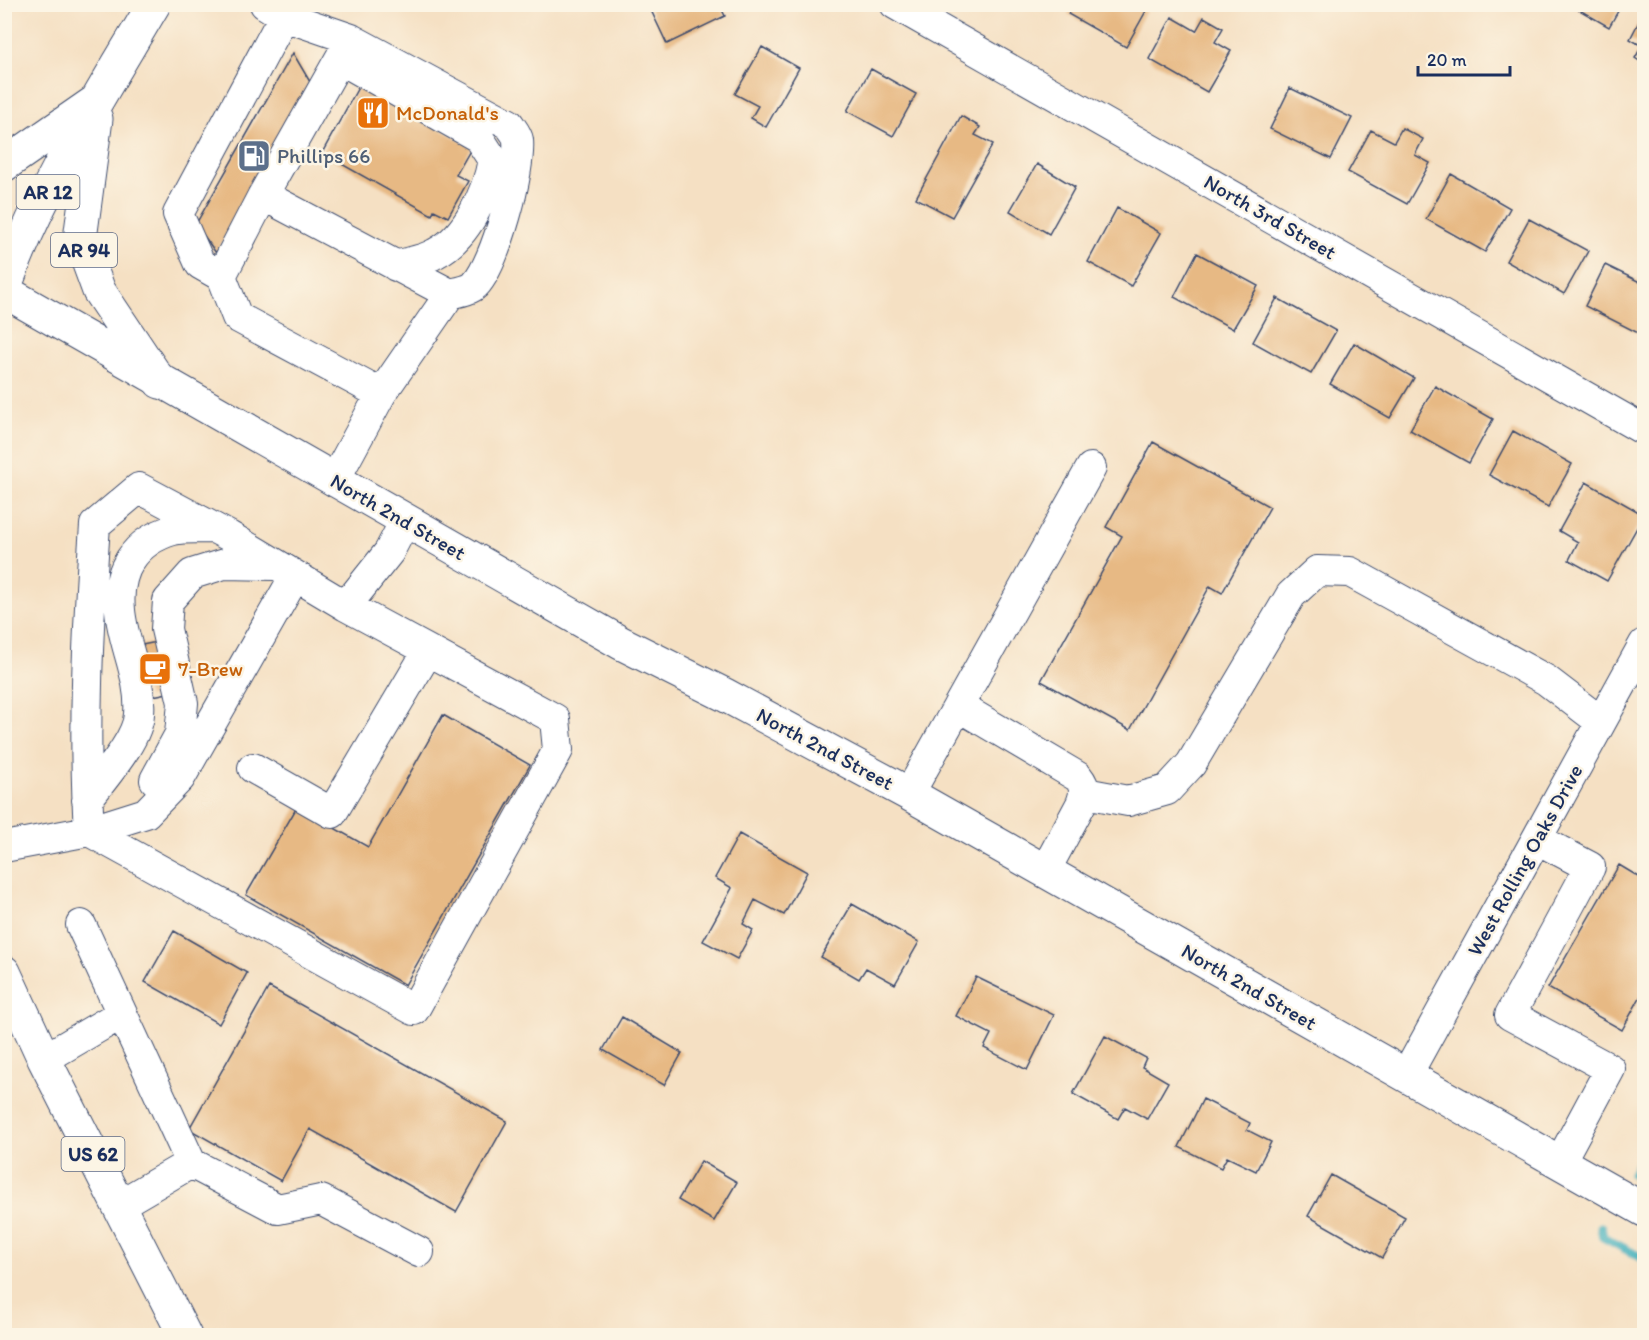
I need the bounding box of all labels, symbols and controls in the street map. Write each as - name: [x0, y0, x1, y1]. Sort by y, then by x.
- scale bar: [1418, 39, 1510, 77]
- text: 20 m: [1427, 49, 1467, 71]
- restaurant icon: McDonald's: [355, 95, 391, 131]
- place label: McDonald's: [396, 100, 499, 125]
- fuel station icon: Phillips 66: [236, 138, 272, 174]
- place label: Phillips 66: [277, 143, 370, 168]
- street label: North 3rd Street: [1200, 169, 1341, 265]
- road number: AR 12: [16, 175, 80, 209]
- road number: AR 94: [51, 233, 117, 267]
- street label: North 2nd Street: [326, 468, 470, 565]
- cafe icon: 7-Brew: [137, 651, 173, 687]
- place label: 7-Brew: [178, 656, 243, 681]
- street label: North 2nd Street: [752, 702, 898, 795]
- street label: West Rolling Oaks Drive: [1461, 760, 1588, 960]
- street label: North 2nd Street: [1177, 938, 1321, 1035]
- road number: US 62: [62, 1137, 124, 1171]

